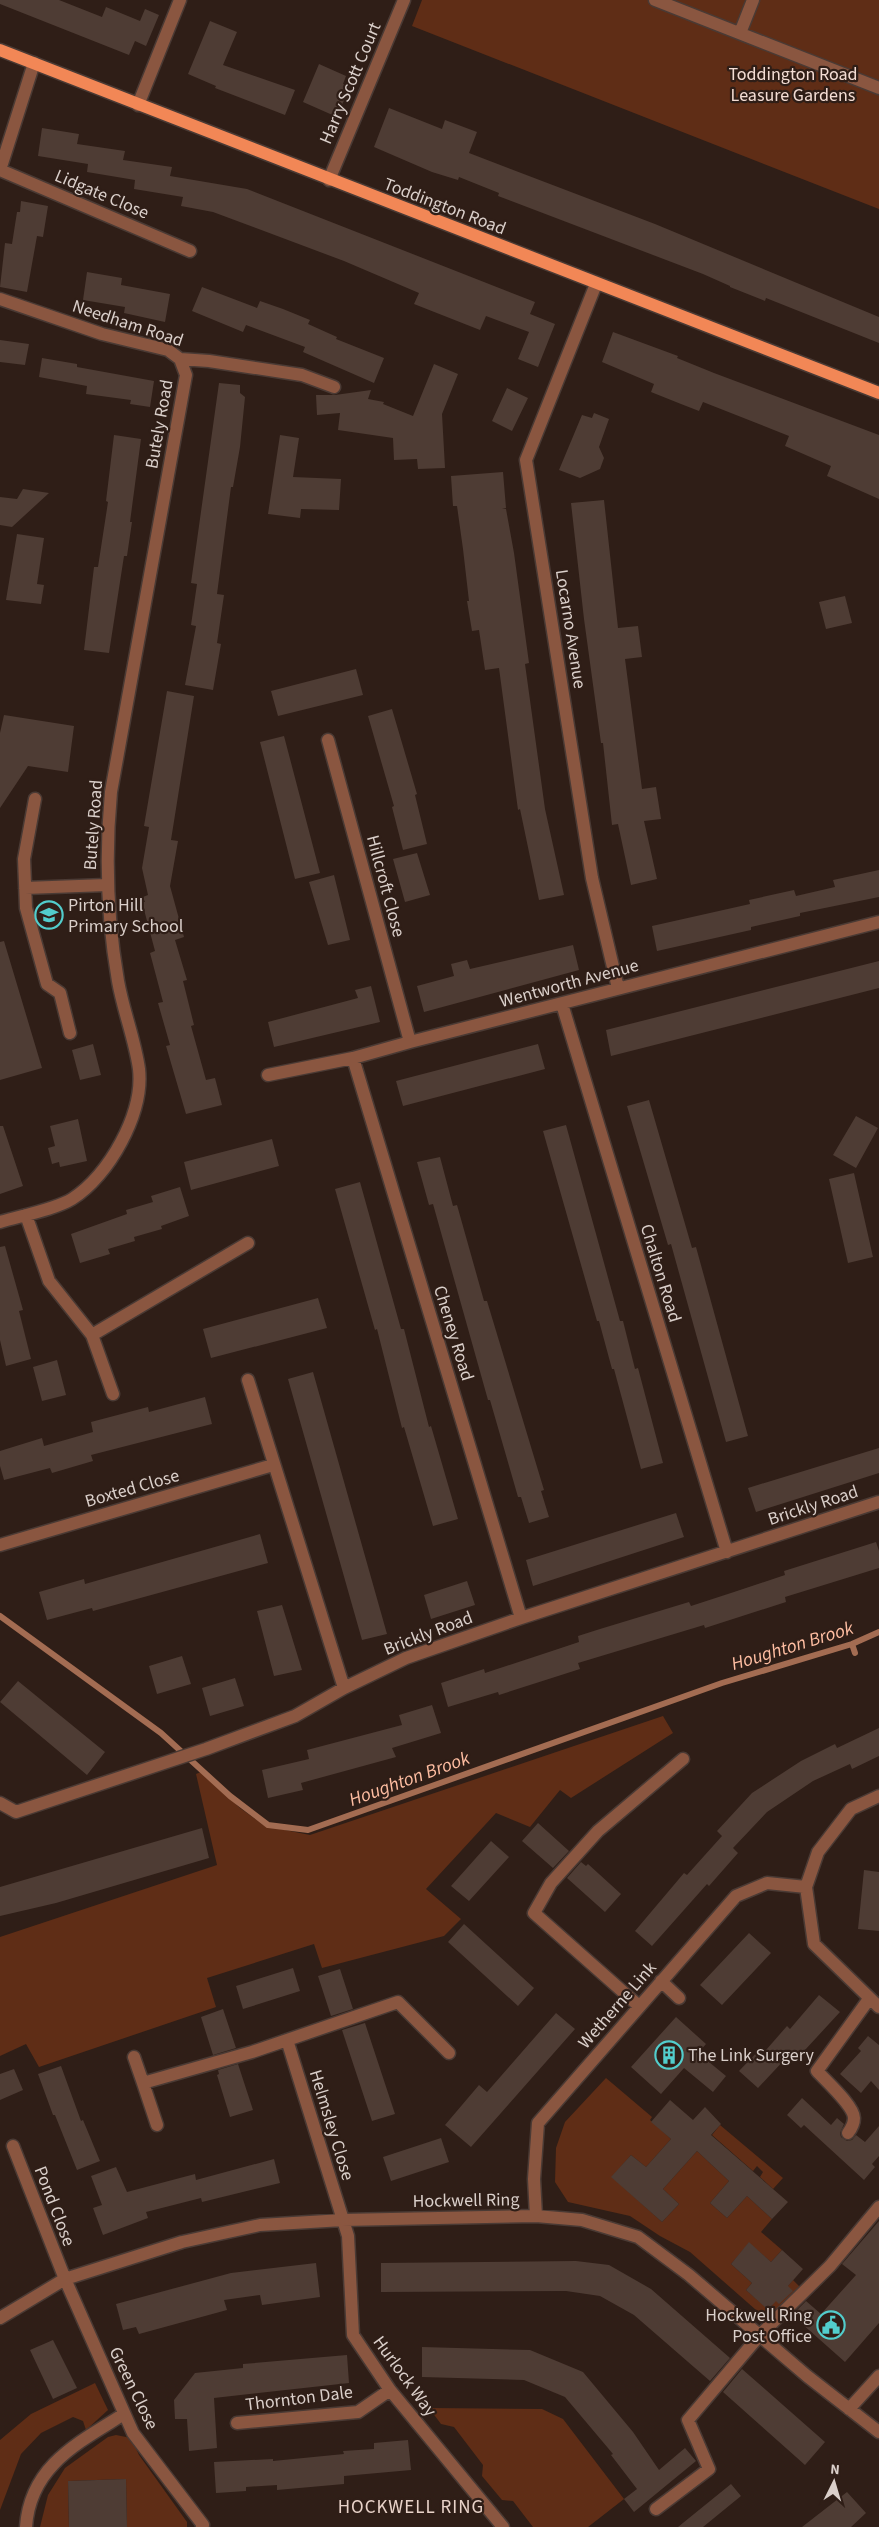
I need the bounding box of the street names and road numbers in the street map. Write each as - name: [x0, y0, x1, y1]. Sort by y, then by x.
- street label: Harry Scott Court: [314, 18, 387, 148]
- street label: Lidgate Close: [51, 163, 153, 226]
- street label: Toddington Road: [380, 172, 510, 241]
- street label: Needham Road: [69, 294, 187, 353]
- street label: Butely Road: [139, 377, 180, 471]
- street label: Locarno Avenue: [549, 568, 592, 691]
- street label: Butely Road: [78, 779, 109, 871]
- street label: Hillcroft Close: [360, 832, 411, 940]
- street label: Wentworth Avenue: [497, 953, 641, 1014]
- street label: Chalton Road: [634, 1221, 687, 1325]
- street label: Cheney Road: [427, 1282, 480, 1384]
- street label: Boxted Close: [82, 1463, 182, 1514]
- street label: Brickly Road: [765, 1479, 862, 1532]
- street label: Brickly Road: [380, 1605, 476, 1662]
- street label: Wetherne Link: [572, 1956, 662, 2054]
- street label: Helmsley Close: [303, 2067, 360, 2184]
- street label: Pond Close: [28, 2162, 81, 2250]
- street label: Hockwell Ring: [412, 2187, 520, 2214]
- street label: Hurlock Way: [367, 2331, 443, 2422]
- street label: Green Close: [103, 2343, 164, 2434]
- street label: Thornton Dale: [244, 2380, 354, 2417]

